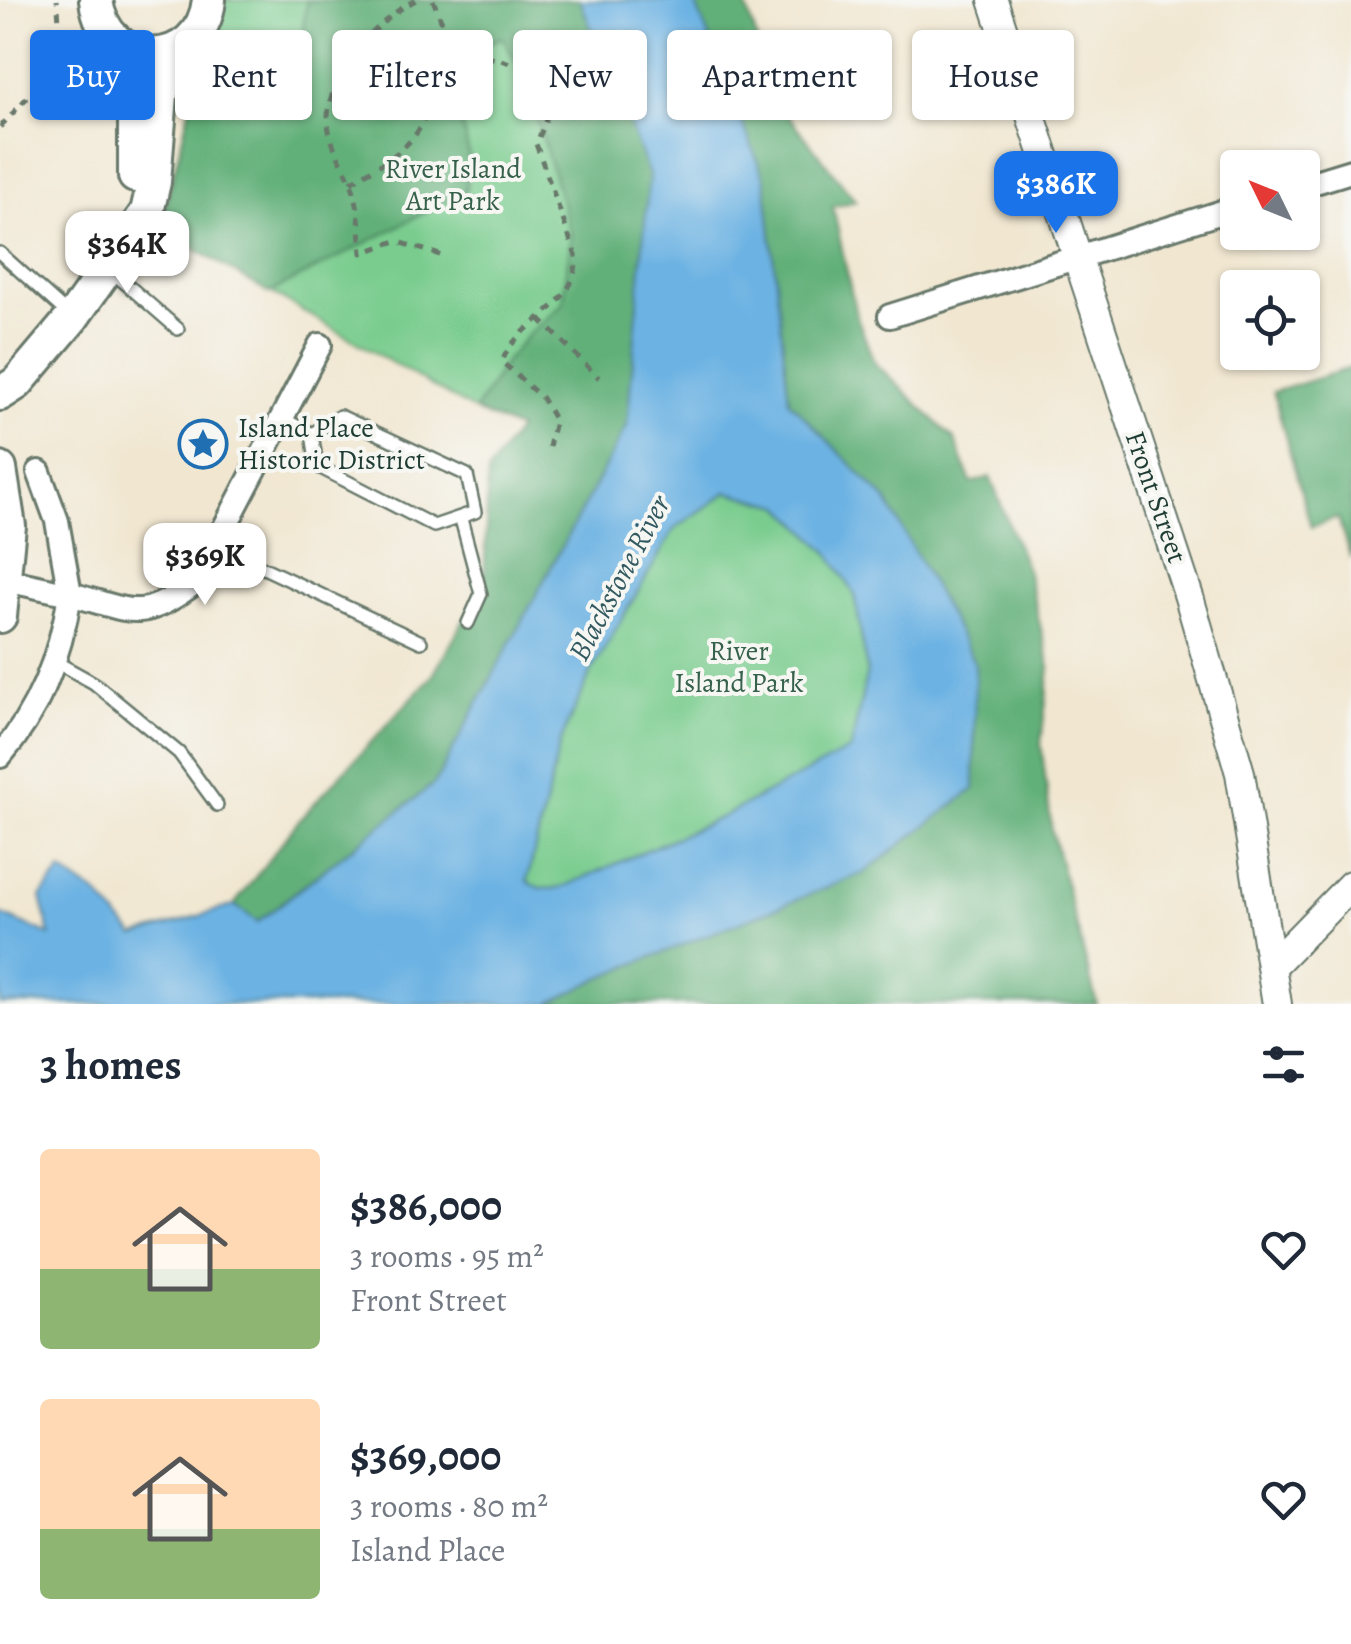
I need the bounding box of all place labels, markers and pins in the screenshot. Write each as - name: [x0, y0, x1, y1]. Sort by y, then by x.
- pin: $386K: [986, 151, 1126, 236]
- pin: $364K: [57, 211, 197, 296]
- place label: Island Place Historic District: [238, 409, 425, 479]
- place icon: Island Place Historic District: [177, 418, 229, 470]
- pin: $369K: [135, 523, 275, 608]

